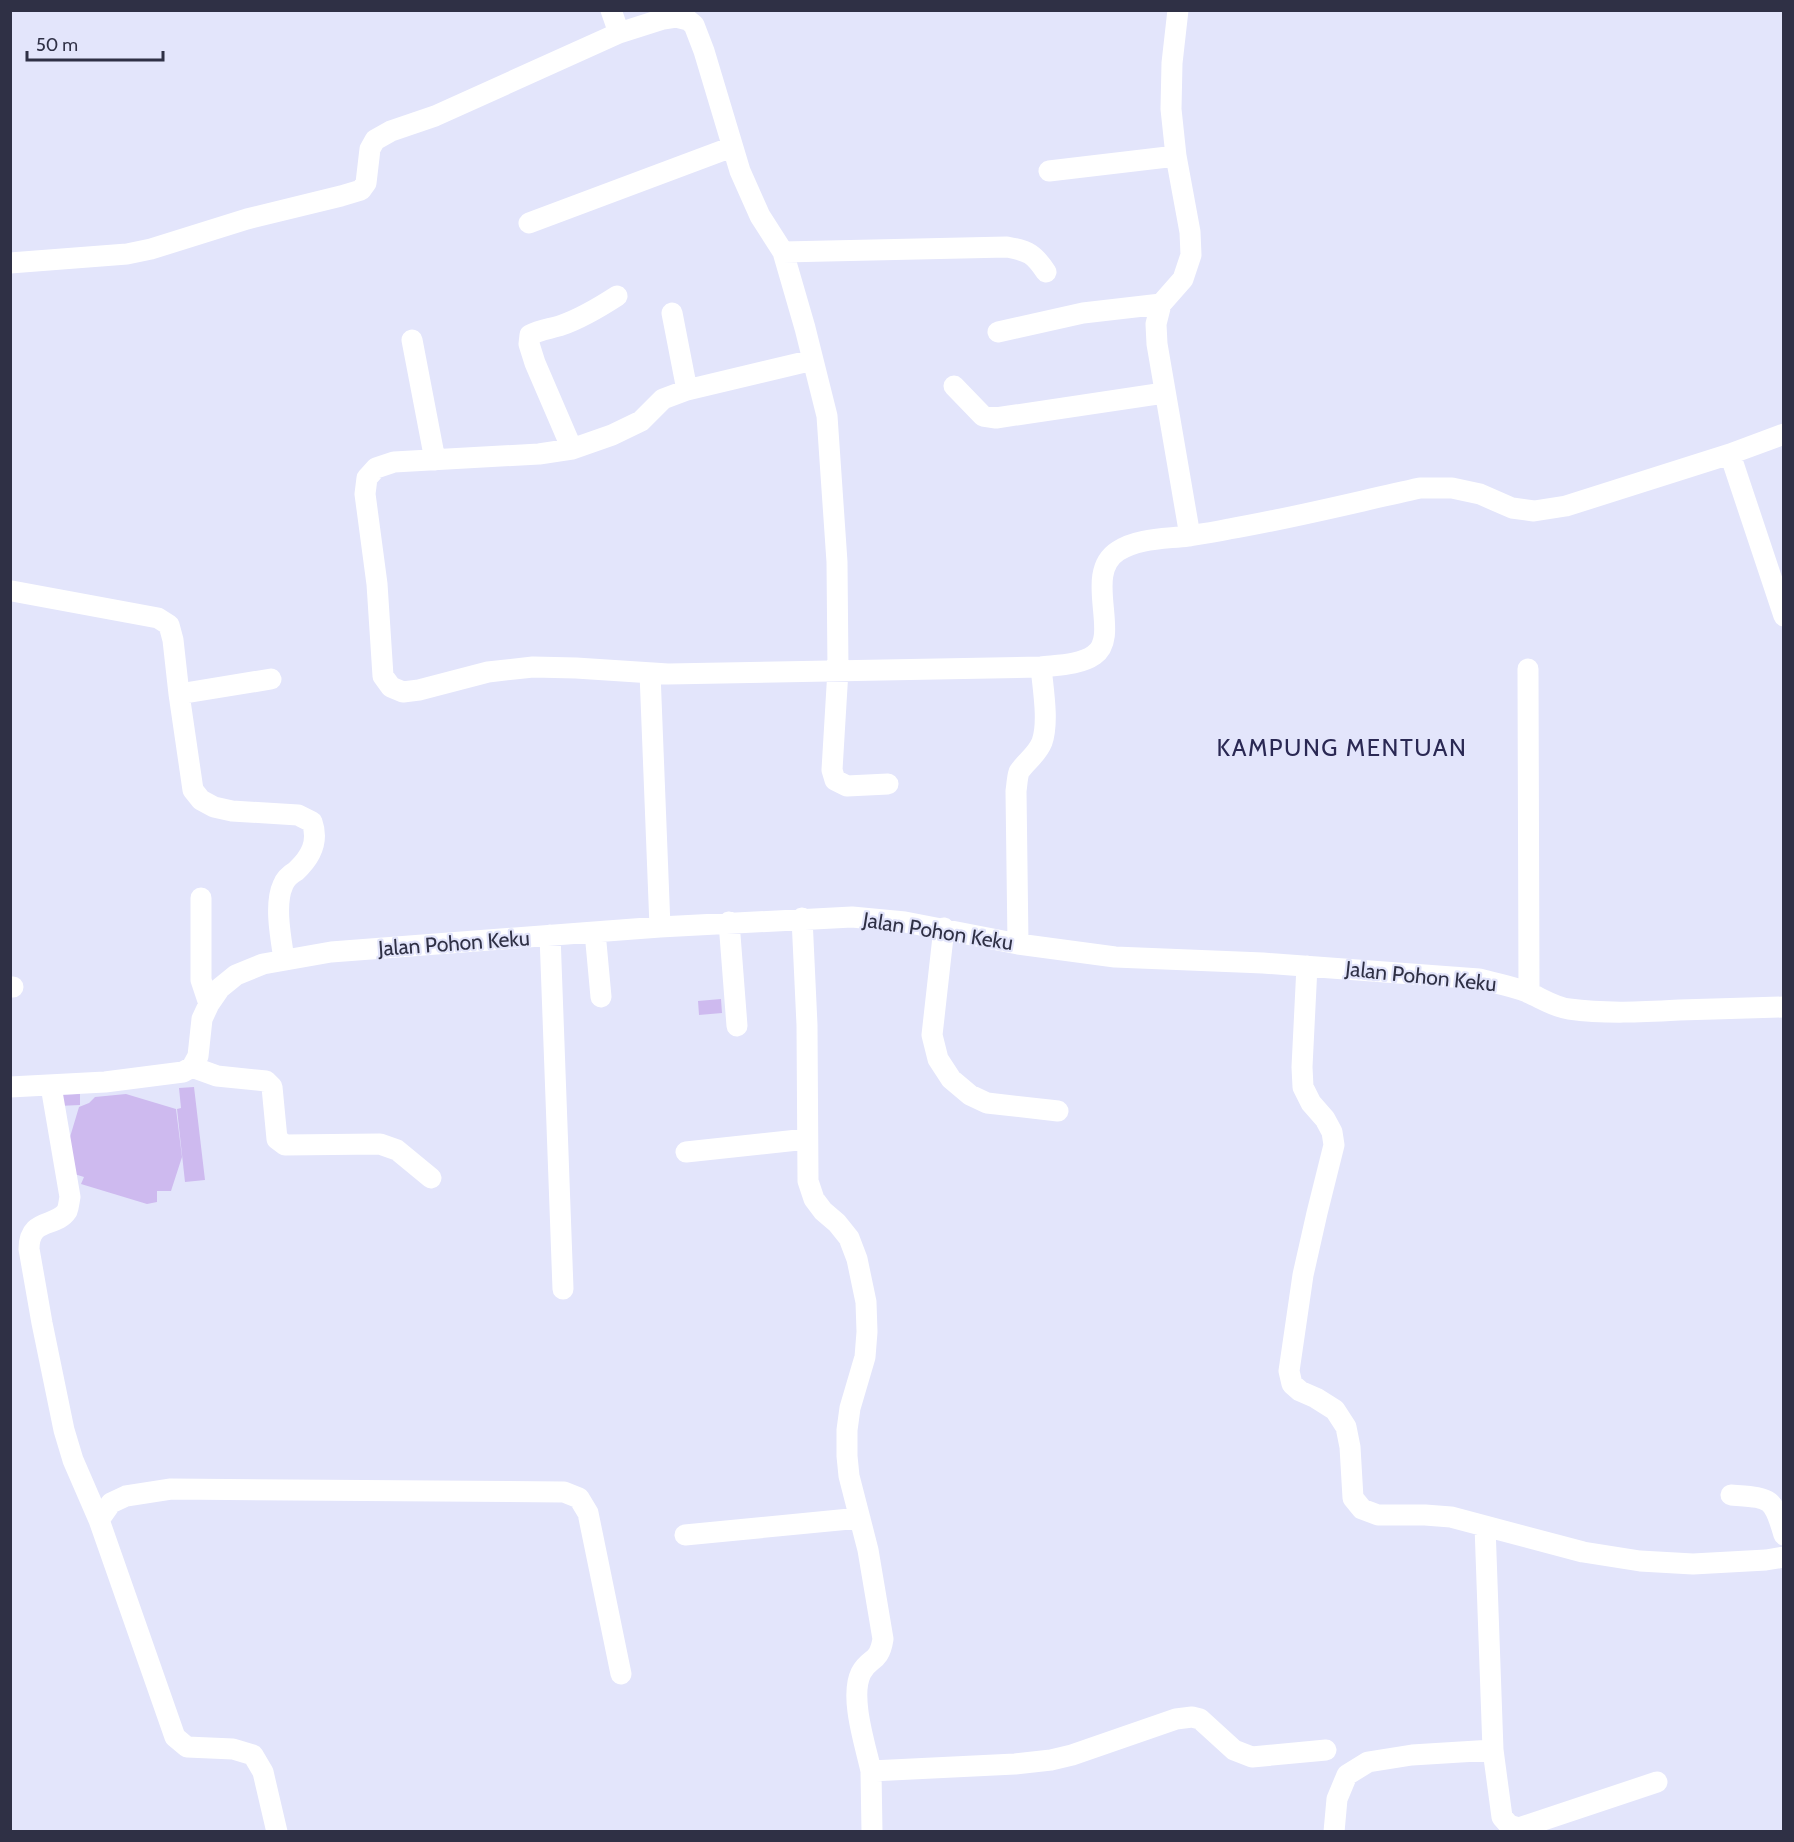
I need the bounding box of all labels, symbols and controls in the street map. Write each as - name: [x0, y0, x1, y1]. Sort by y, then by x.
- scale bar: [27, 24, 164, 62]
- text: 50 m: [36, 34, 78, 56]
- district label: KAMPUNG MENTUAN: [1217, 733, 1467, 762]
- street label: Jalan Pohon Keku: [860, 907, 1015, 955]
- street label: Jalan Pohon Keku: [376, 925, 531, 961]
- street label: Jalan Pohon Keku: [1343, 956, 1498, 996]

